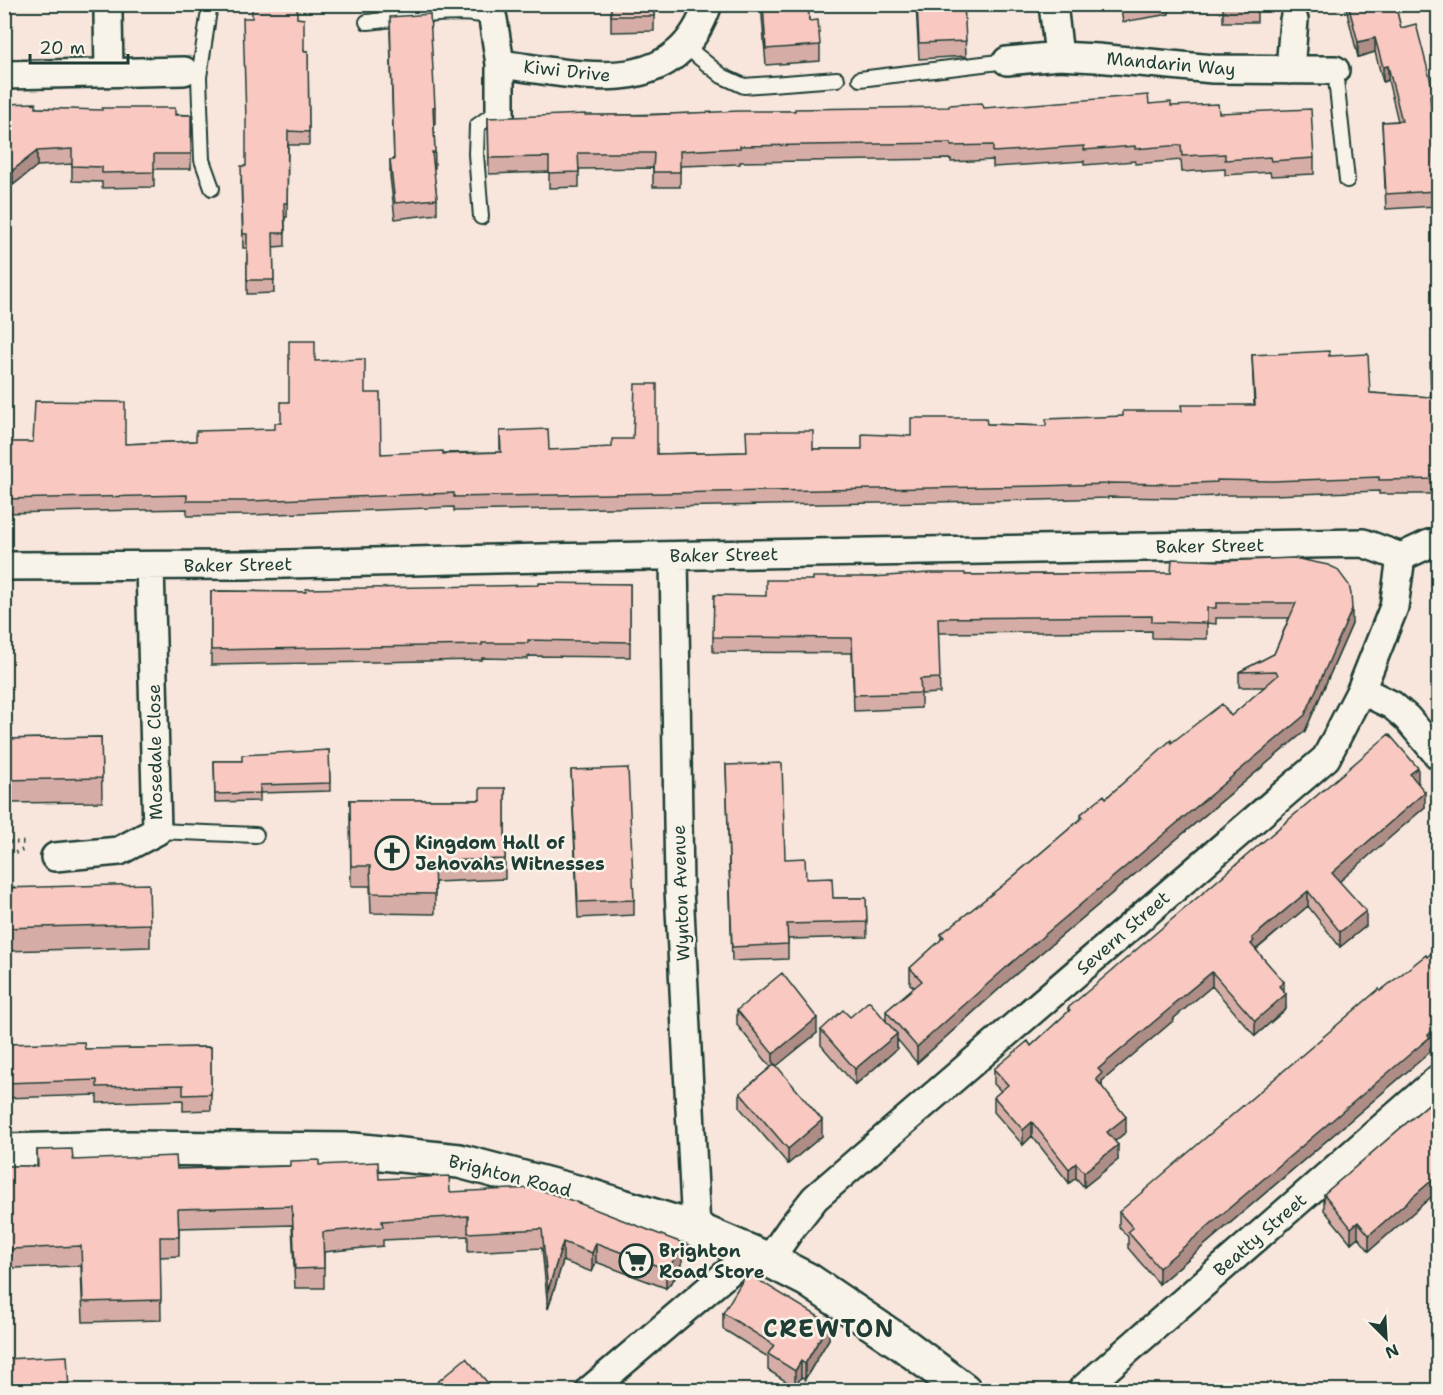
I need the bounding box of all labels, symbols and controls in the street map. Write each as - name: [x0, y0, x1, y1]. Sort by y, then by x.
- scale bar: [30, 27, 128, 65]
- text: 20 m: [39, 36, 85, 60]
- street label: Mandarin Way: [1105, 46, 1237, 82]
- street label: Kiwi Drive: [522, 55, 612, 87]
- street label: Baker Street: [1155, 533, 1265, 559]
- street label: Baker Street: [669, 542, 779, 568]
- street label: Baker Street: [183, 552, 293, 578]
- street label: Mosedale Close: [142, 684, 168, 820]
- street label: Wynton Avenue: [667, 824, 695, 962]
- place label: Kingdom Hall of Jehovahs Witnesses: [415, 831, 605, 876]
- church icon: Kingdom Hall of Jehovahs Witnesses: [374, 835, 410, 871]
- street label: Severn Street: [1071, 886, 1175, 980]
- street label: Brighton Road: [446, 1149, 574, 1203]
- street label: Beatty Street: [1208, 1188, 1312, 1282]
- place label: Brighton Road Store: [659, 1239, 765, 1284]
- supermarket icon: Brighton Road Store: [618, 1243, 654, 1279]
- north arrow: [1356, 1308, 1416, 1368]
- district label: CREWTON: [763, 1313, 895, 1345]
- text: N: [1382, 1339, 1402, 1363]

